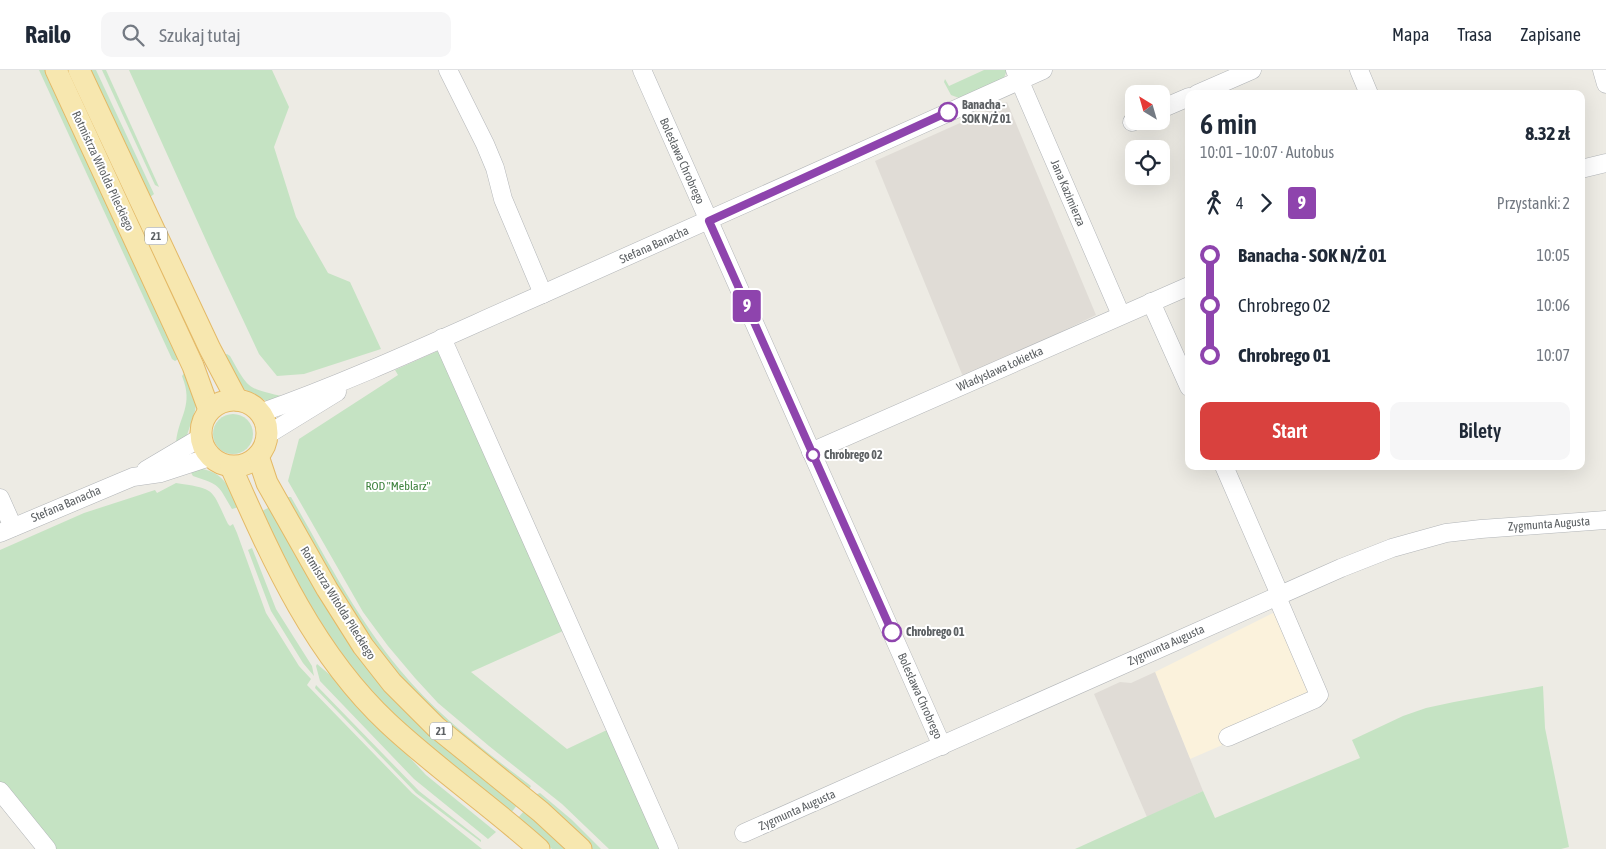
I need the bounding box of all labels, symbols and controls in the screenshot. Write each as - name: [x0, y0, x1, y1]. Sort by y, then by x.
- search box: [101, 12, 451, 57]
- text: Railo: [25, 21, 71, 48]
- icon: search: [119, 21, 147, 49]
- text: Szukaj tutaj: [159, 24, 241, 46]
- text: Mapa: [1392, 24, 1429, 45]
- text: Trasa: [1457, 24, 1492, 45]
- text: Zapisane: [1520, 24, 1581, 45]
- north arrow: [1125, 85, 1170, 130]
- map controls: [1125, 85, 1170, 185]
- place label: Banacha - SOK N/Ż 01: [962, 98, 1011, 126]
- marker: Banacha - SOK N/Ż 01: [938, 102, 958, 122]
- text: 6 min: [1200, 108, 1257, 140]
- street label: Rotmistrza Witolda Pileckiego: [69, 109, 137, 233]
- street label: Bolesława Chrobrego: [657, 116, 707, 207]
- text: 8.32 zł: [1525, 122, 1570, 144]
- button: locate: [1125, 140, 1170, 185]
- text: 10:01 – 10:07 · Autobus: [1200, 143, 1334, 161]
- street label: Jana Kazimierza: [1048, 158, 1088, 228]
- icon: walk: [1200, 189, 1228, 217]
- icon: forward: [1252, 189, 1280, 217]
- text: 9: [1298, 192, 1306, 213]
- text: 4: [1236, 194, 1244, 212]
- text: Przystanki: 2: [1497, 194, 1570, 212]
- street label: Stefana Banacha: [617, 223, 691, 267]
- road number: 21: [145, 228, 167, 245]
- text: Banacha - SOK N/Ż 01: [1238, 244, 1387, 266]
- text: 10:05: [1536, 246, 1570, 264]
- line badge: 9: [731, 290, 763, 322]
- text: Chrobrego 02: [1238, 294, 1331, 316]
- text: 9: [743, 295, 751, 316]
- text: 10:06: [1536, 296, 1570, 314]
- street label: Władysława Łokietka: [955, 344, 1045, 394]
- text: Chrobrego 01: [1238, 344, 1331, 366]
- text: 10:07: [1536, 346, 1570, 364]
- button: Start: [1200, 402, 1380, 460]
- button: Bilety: [1390, 402, 1570, 460]
- marker: Chrobrego 02: [806, 448, 820, 462]
- place label: Chrobrego 02: [824, 448, 883, 462]
- park label: ROD "Meblarz": [366, 479, 431, 493]
- street label: Stefana Banacha: [29, 483, 103, 525]
- street label: Zygmunta Augusta: [1507, 514, 1591, 534]
- street label: Rotmistrza Witolda Pileckiego: [297, 544, 379, 662]
- marker: Chrobrego 01: [882, 622, 902, 642]
- street label: Zygmunta Augusta: [1126, 622, 1206, 668]
- place label: Chrobrego 01: [906, 625, 965, 639]
- street label: Bolesława Chrobrego: [895, 651, 945, 742]
- road number: 21: [430, 722, 452, 739]
- street label: Zygmunta Augusta: [757, 787, 837, 833]

